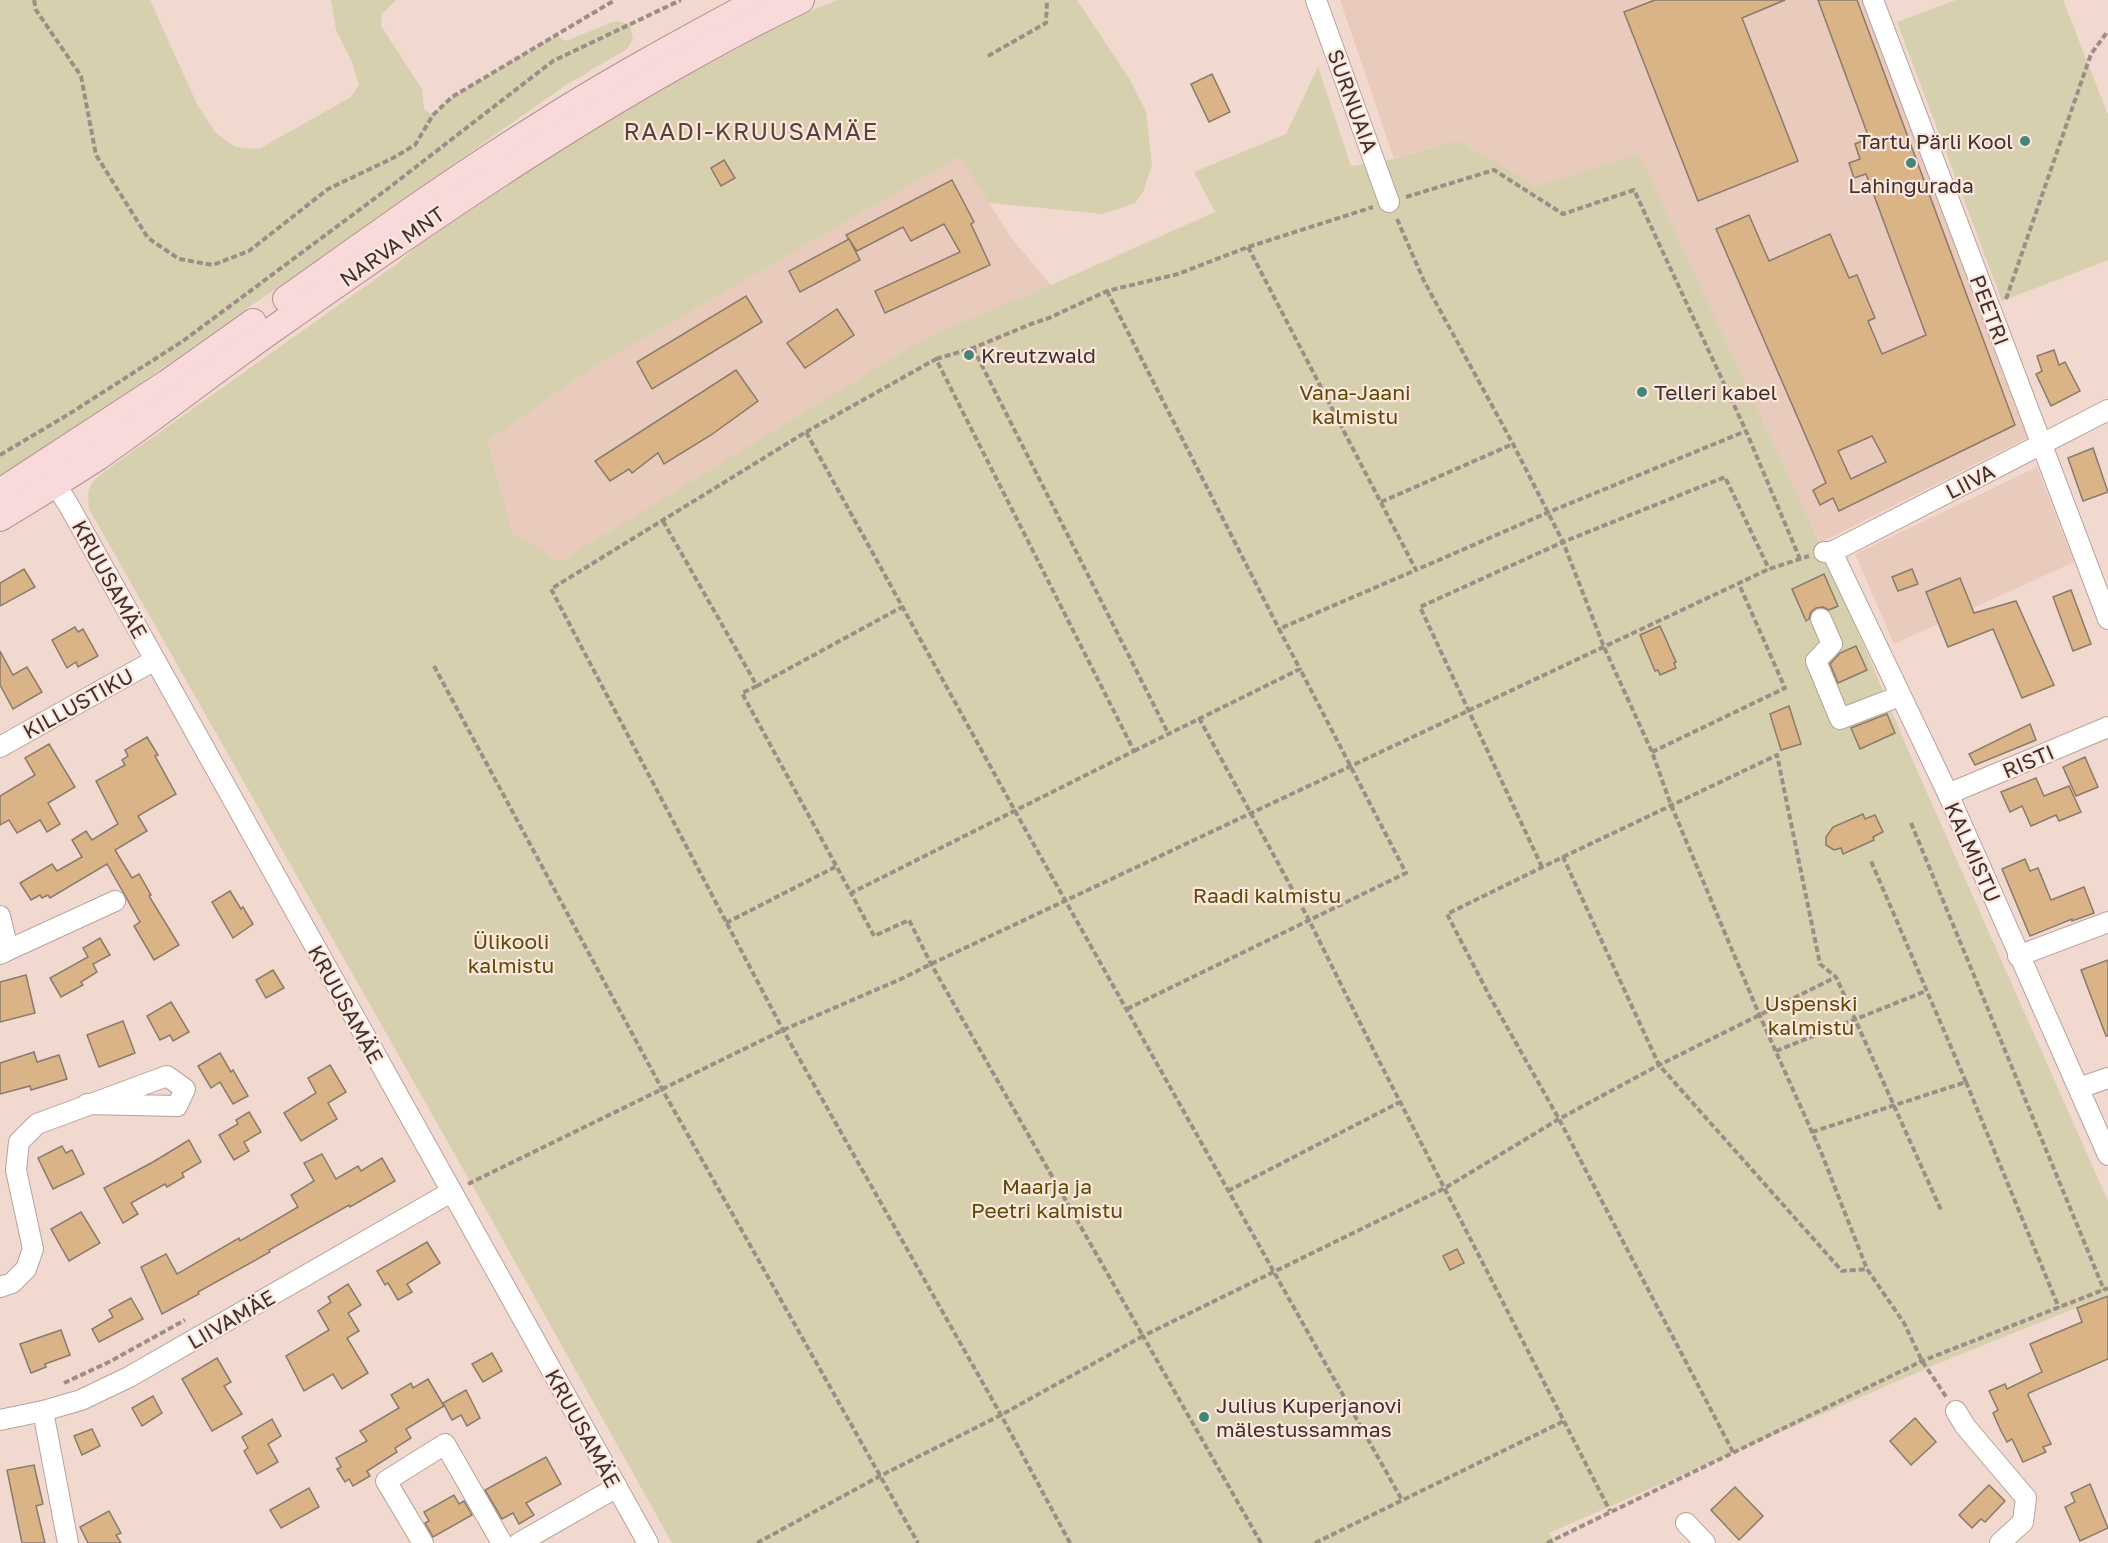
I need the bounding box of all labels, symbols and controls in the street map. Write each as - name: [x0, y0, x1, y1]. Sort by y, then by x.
- street label: SURNUAIA: [1322, 46, 1384, 156]
- district label: RAADI-KRUUSAMÄE: [623, 116, 879, 145]
- place label: Tartu Pärli Kool: [1858, 128, 2013, 154]
- marker: Tartu Pärli Kool: [2018, 134, 2032, 148]
- marker: Lahingurada: [1904, 156, 1918, 170]
- place label: Lahingurada: [1848, 172, 1974, 198]
- street label: NARVA MNT: [334, 200, 450, 292]
- street label: PEETRI: [1965, 271, 2015, 349]
- place label: Kreutzwald: [981, 342, 1096, 368]
- marker: Kreutzwald: [962, 348, 976, 362]
- park label: Vana-Jaani kalmistu: [1299, 379, 1411, 429]
- place label: Telleri kabel: [1654, 379, 1777, 405]
- marker: Telleri kabel: [1635, 385, 1649, 399]
- street label: LIIVA: [1941, 458, 1999, 504]
- street label: KRUUSAMÄE: [67, 515, 153, 643]
- street label: KILLUSTIKU: [18, 662, 138, 744]
- street label: RISTI: [1998, 739, 2058, 783]
- street label: KALMISTU: [1939, 798, 2007, 906]
- park label: Raadi kalmistu: [1193, 882, 1341, 908]
- park label: Ülikooli kalmistu: [468, 928, 554, 978]
- street label: KRUUSAMÄE: [303, 940, 389, 1068]
- park label: Uspenski kalmistu: [1764, 990, 1858, 1040]
- park label: Maarja ja Peetri kalmistu: [971, 1173, 1123, 1223]
- street label: LIIVAMÄE: [183, 1284, 279, 1354]
- street label: KRUUSAMÄE: [540, 1364, 626, 1492]
- place label: Julius Kuperjanovi mälestussammas: [1216, 1392, 1402, 1442]
- marker: Julius Kuperjanovi mälestussammas: [1197, 1410, 1211, 1424]

